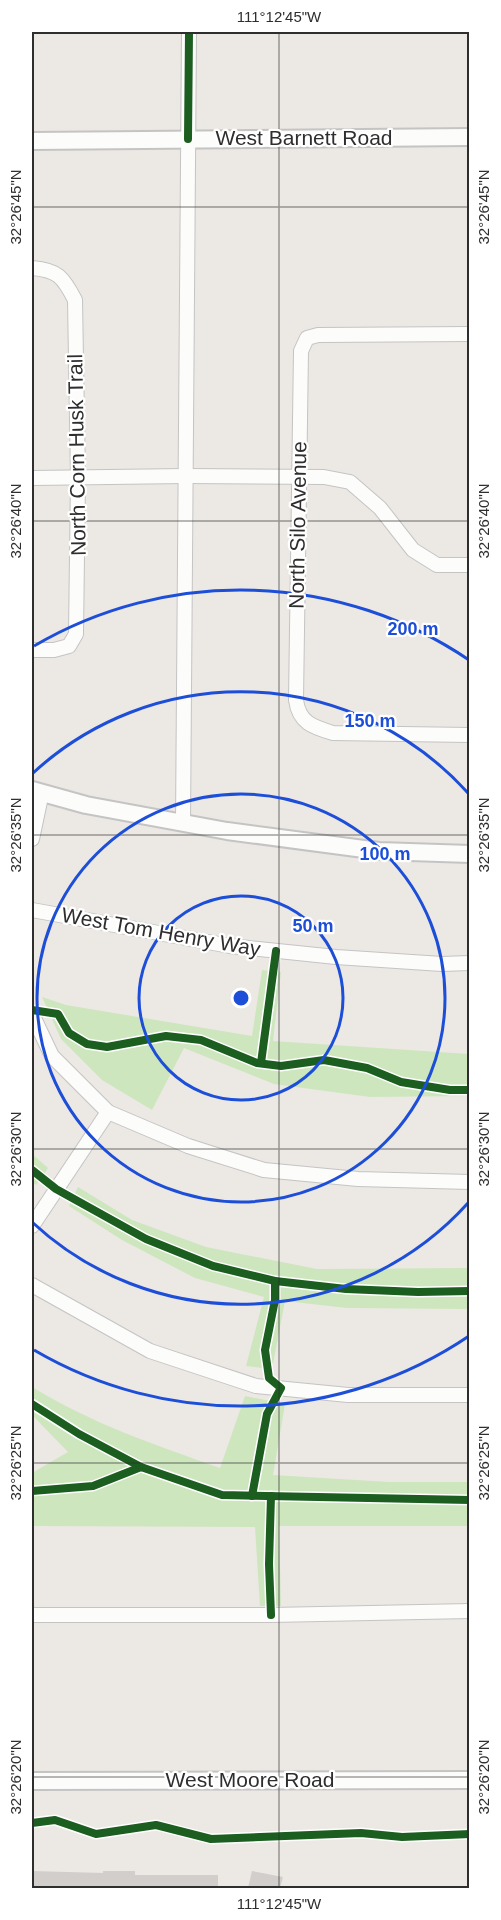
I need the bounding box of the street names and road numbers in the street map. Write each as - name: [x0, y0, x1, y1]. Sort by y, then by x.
- street label: West Barnett Road: [215, 126, 393, 149]
- street label: North Corn Husk Trail: [63, 354, 90, 556]
- street label: North Silo Avenue: [285, 441, 310, 609]
- street label: West Tom Henry Way: [60, 903, 263, 960]
- street label: West Moore Road: [166, 1768, 334, 1791]

